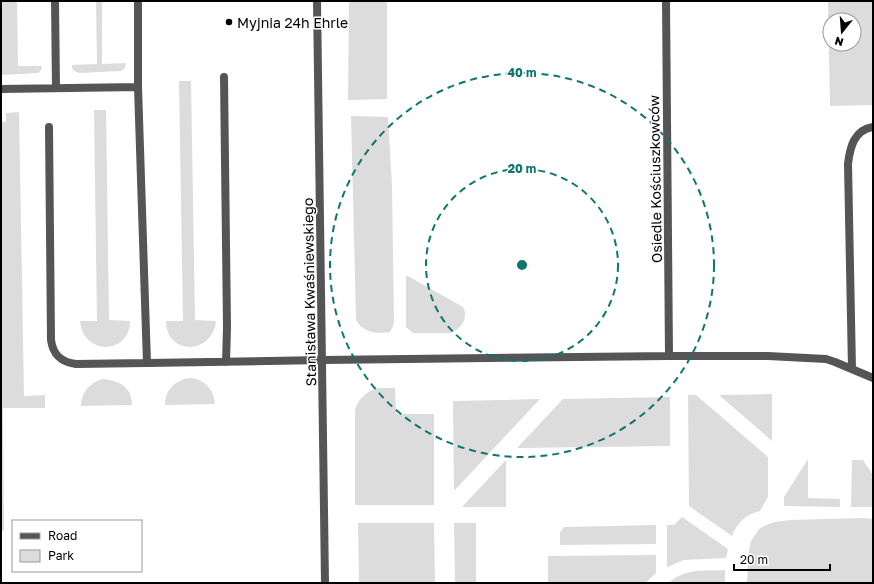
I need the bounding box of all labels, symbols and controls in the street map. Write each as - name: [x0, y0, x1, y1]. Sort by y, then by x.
- north arrow: [822, 12, 862, 52]
- place label: Myjnia 24h Ehrle: [237, 14, 348, 31]
- marker: Myjnia 24h Ehrle: [224, 17, 234, 27]
- text: N: [833, 35, 845, 49]
- text: 40 m: [508, 65, 536, 80]
- street label: Osiedle Kościuszkowców: [645, 95, 665, 263]
- text: 20 m: [508, 161, 536, 176]
- street label: Stanisława Kwaśniewskiego: [299, 198, 319, 386]
- centre of rings: [515, 258, 529, 272]
- legend: [12, 520, 142, 572]
- text: Road: [48, 528, 77, 543]
- scale bar: [734, 546, 830, 572]
- text: Park: [48, 548, 74, 563]
- text: 20 m: [740, 552, 768, 567]

